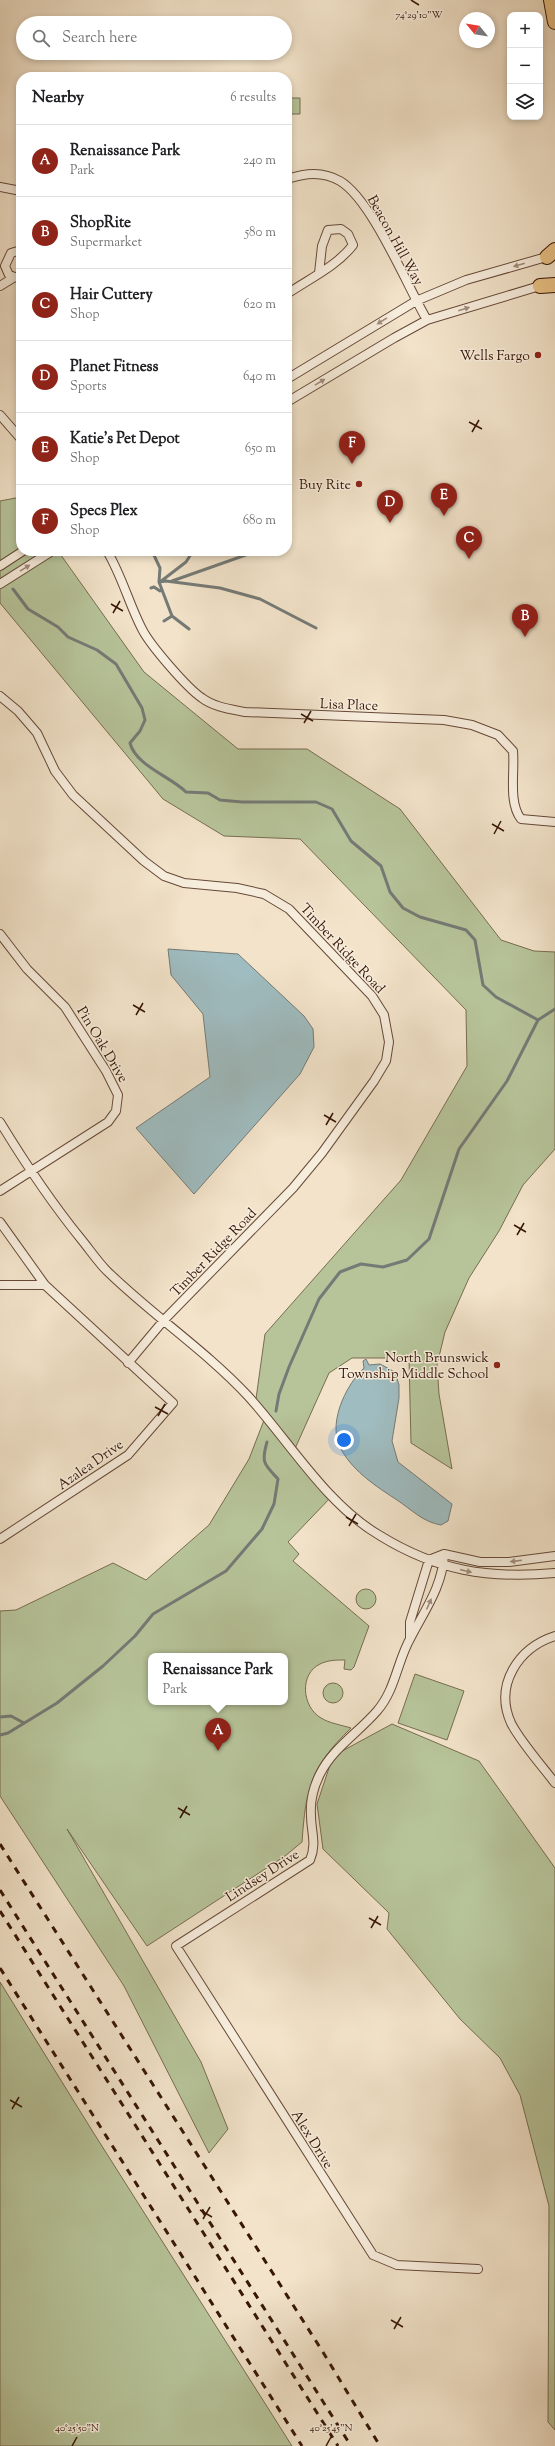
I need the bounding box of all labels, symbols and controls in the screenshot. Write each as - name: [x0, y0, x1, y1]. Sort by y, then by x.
- text: 74°29'10"W: [395, 8, 443, 23]
- north arrow: [459, 12, 495, 48]
- map controls: [507, 12, 543, 120]
- button: +: [507, 12, 543, 48]
- search box: [16, 16, 292, 60]
- icon: search: [30, 27, 52, 49]
- text: Search here: [62, 28, 137, 49]
- button: −: [507, 48, 543, 84]
- button: layers: [507, 84, 543, 120]
- text: Nearby: [32, 86, 84, 110]
- text: 6 results: [230, 89, 276, 107]
- text: Renaissance Park: [70, 141, 180, 162]
- text: A: [40, 152, 50, 170]
- text: 240 m: [243, 152, 276, 170]
- text: Park: [70, 162, 95, 180]
- street label: Beacon Hill Way: [361, 192, 427, 290]
- text: ShopRite: [70, 213, 131, 234]
- text: B: [41, 224, 49, 242]
- text: 580 m: [245, 224, 276, 242]
- text: Supermarket: [70, 234, 142, 252]
- one-way arrow: [513, 262, 525, 268]
- text: Hair Cuttery: [70, 285, 153, 306]
- text: C: [40, 296, 50, 314]
- text: 620 m: [243, 296, 276, 314]
- one-way arrow: [458, 305, 470, 311]
- text: Shop: [70, 306, 99, 324]
- one-way arrow: [376, 317, 388, 324]
- place label: Wells Fargo: [460, 347, 530, 367]
- marker: Wells Fargo: [533, 350, 543, 360]
- text: Planet Fitness: [70, 357, 158, 378]
- text: D: [40, 368, 50, 386]
- text: 640 m: [243, 368, 276, 386]
- text: Sports: [70, 378, 107, 396]
- one-way arrow: [315, 378, 325, 386]
- text: Katie's Pet Depot: [70, 429, 180, 450]
- pin: F: [339, 431, 365, 464]
- text: E: [41, 440, 49, 458]
- text: 650 m: [245, 440, 276, 458]
- text: Shop: [70, 450, 99, 468]
- place label: Buy Rite: [299, 476, 351, 496]
- marker: Buy Rite: [354, 479, 364, 489]
- pin: E: [431, 483, 457, 516]
- pin: D: [377, 490, 403, 523]
- text: Specs Plex: [70, 501, 138, 522]
- text: F: [41, 512, 49, 530]
- text: 680 m: [243, 512, 276, 530]
- text: Shop: [70, 522, 99, 540]
- pin: C: [456, 526, 482, 559]
- one-way arrow: [19, 565, 31, 572]
- pin: B: [512, 604, 538, 637]
- street label: Lisa Place: [319, 695, 378, 717]
- street label: Timber Ridge Road: [295, 900, 389, 999]
- street label: Pin Oak Drive: [71, 1003, 132, 1087]
- street label: Timber Ridge Road: [167, 1204, 262, 1302]
- place label: North Brunswick Township Middle School: [338, 1349, 489, 1385]
- marker: North Brunswick Township Middle School: [492, 1360, 502, 1370]
- your location: [334, 1430, 354, 1450]
- street label: Azalea Drive: [54, 1435, 128, 1496]
- one-way arrow: [510, 1558, 523, 1564]
- one-way arrow: [460, 1568, 472, 1574]
- one-way arrow: [426, 1598, 432, 1609]
- popup: [148, 1653, 288, 1705]
- text: Renaissance Park: [163, 1660, 273, 1681]
- text: Park: [163, 1681, 188, 1699]
- pin: A: [205, 1718, 231, 1751]
- street label: Lindsey Drive: [222, 1845, 304, 1908]
- street label: Alex Drive: [285, 2107, 337, 2173]
- text: 40°25'50"N: [55, 2421, 99, 2436]
- text: 40°25'45"N: [309, 2421, 353, 2436]

